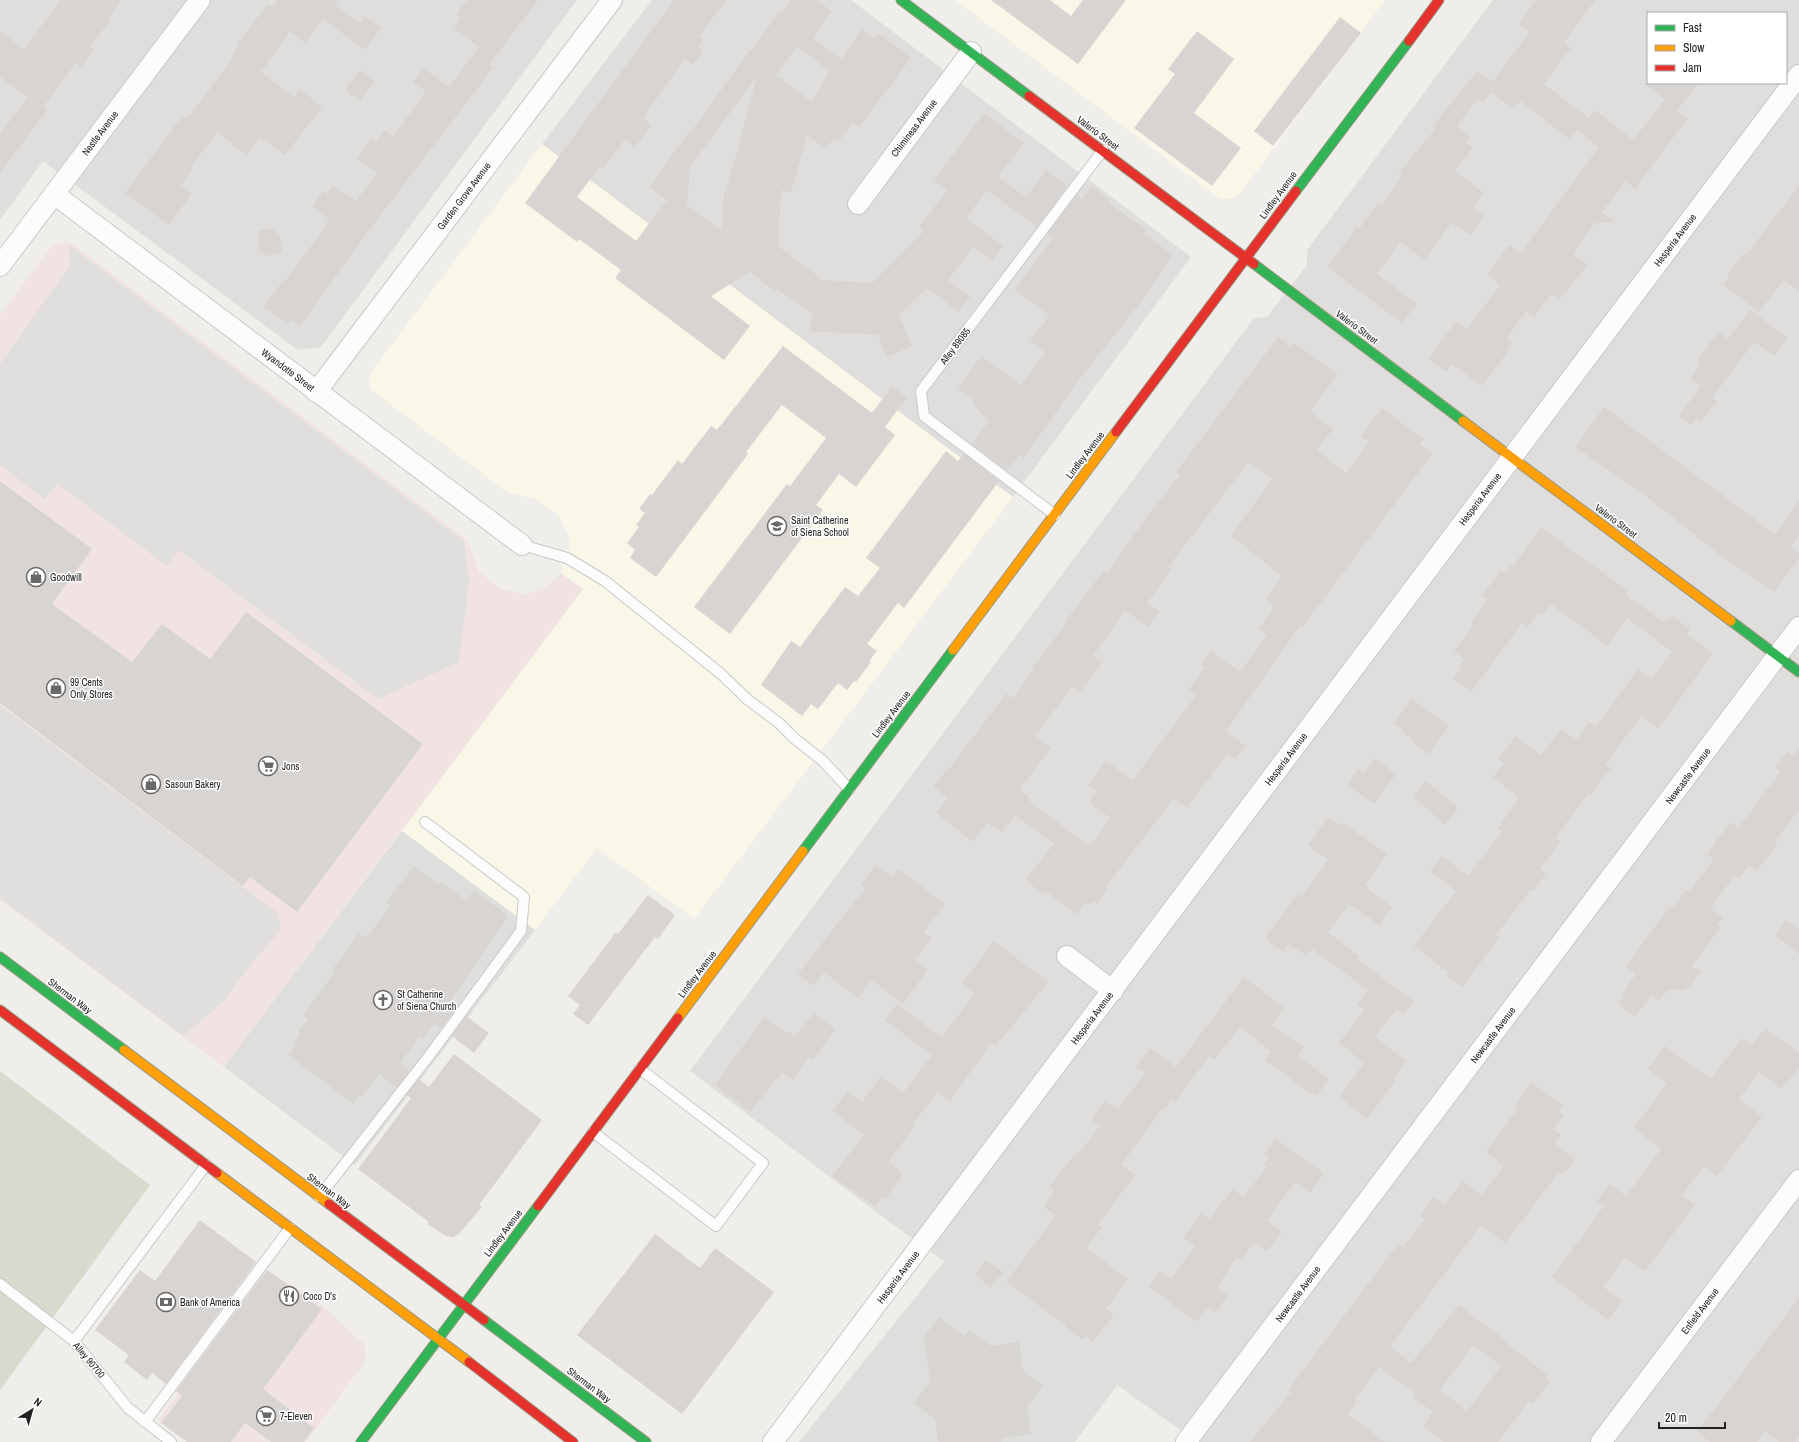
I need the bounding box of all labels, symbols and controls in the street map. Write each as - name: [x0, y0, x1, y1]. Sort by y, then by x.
- legend: [1647, 12, 1787, 84]
- text: Fast: [1683, 20, 1702, 36]
- text: Slow: [1683, 40, 1705, 56]
- text: Jam: [1683, 60, 1702, 76]
- street label: Chimineas Avenue: [888, 96, 940, 160]
- street label: Nestle Avenue: [79, 108, 121, 158]
- street label: Valerio Street: [1074, 113, 1122, 154]
- street label: Garden Grove Avenue: [434, 159, 494, 232]
- street label: Lindley Avenue: [1256, 168, 1300, 221]
- street label: Hesperia Avenue: [1651, 211, 1699, 269]
- street label: Valerio Street: [1333, 307, 1381, 348]
- street label: Alley 89085: [936, 325, 973, 368]
- street label: Wyandotte Street: [259, 346, 318, 395]
- street label: Lindley Avenue: [1063, 428, 1107, 481]
- street label: Hesperia Avenue: [1456, 470, 1504, 528]
- street label: Valerio Street: [1592, 501, 1640, 542]
- place label: Saint Catherine of Siena School: [791, 514, 849, 539]
- school or university icon: Saint Catherine of Siena School: [766, 515, 788, 537]
- shop icon: Goodwill: [25, 566, 47, 588]
- place label: Goodwill: [50, 571, 82, 584]
- place label: 99 Cents Only Stores: [70, 676, 113, 701]
- shop icon: 99 Cents Only Stores: [45, 677, 67, 699]
- street label: Lindley Avenue: [869, 687, 913, 740]
- street label: Hesperia Avenue: [1262, 730, 1310, 788]
- street label: Newcastle Avenue: [1663, 745, 1714, 807]
- supermarket icon: Jons: [257, 755, 279, 777]
- place label: Jons: [282, 760, 299, 773]
- shop icon: Sasoun Bakery: [140, 773, 162, 795]
- place label: Sasoun Bakery: [165, 778, 222, 791]
- street label: Lindley Avenue: [675, 947, 719, 1000]
- street label: Sherman Way: [45, 975, 95, 1017]
- place label: St Catherine of Siena Church: [397, 988, 456, 1013]
- church icon: St Catherine of Siena Church: [372, 989, 394, 1011]
- street label: Hesperia Avenue: [1068, 989, 1116, 1047]
- street label: Newcastle Avenue: [1468, 1004, 1519, 1066]
- street label: Sherman Way: [304, 1170, 354, 1212]
- street label: Lindley Avenue: [481, 1206, 525, 1259]
- street label: Hesperia Avenue: [874, 1248, 922, 1306]
- street label: Newcastle Avenue: [1273, 1263, 1324, 1325]
- restaurant icon: Coco D's: [278, 1285, 300, 1307]
- street label: Enfield Avenue: [1678, 1285, 1722, 1337]
- place label: Coco D's: [303, 1290, 336, 1303]
- bank icon: Bank of America: [155, 1291, 177, 1313]
- place label: Bank of America: [180, 1296, 241, 1309]
- street label: Alley 90700: [70, 1339, 108, 1381]
- street label: Sherman Way: [564, 1364, 614, 1406]
- north arrow: [12, 1390, 52, 1430]
- text: N: [31, 1394, 45, 1410]
- scale bar: [1659, 1404, 1725, 1430]
- supermarket icon: 7-Eleven: [255, 1405, 277, 1427]
- place label: 7-Eleven: [280, 1410, 312, 1423]
- text: 20 m: [1665, 1410, 1687, 1426]

